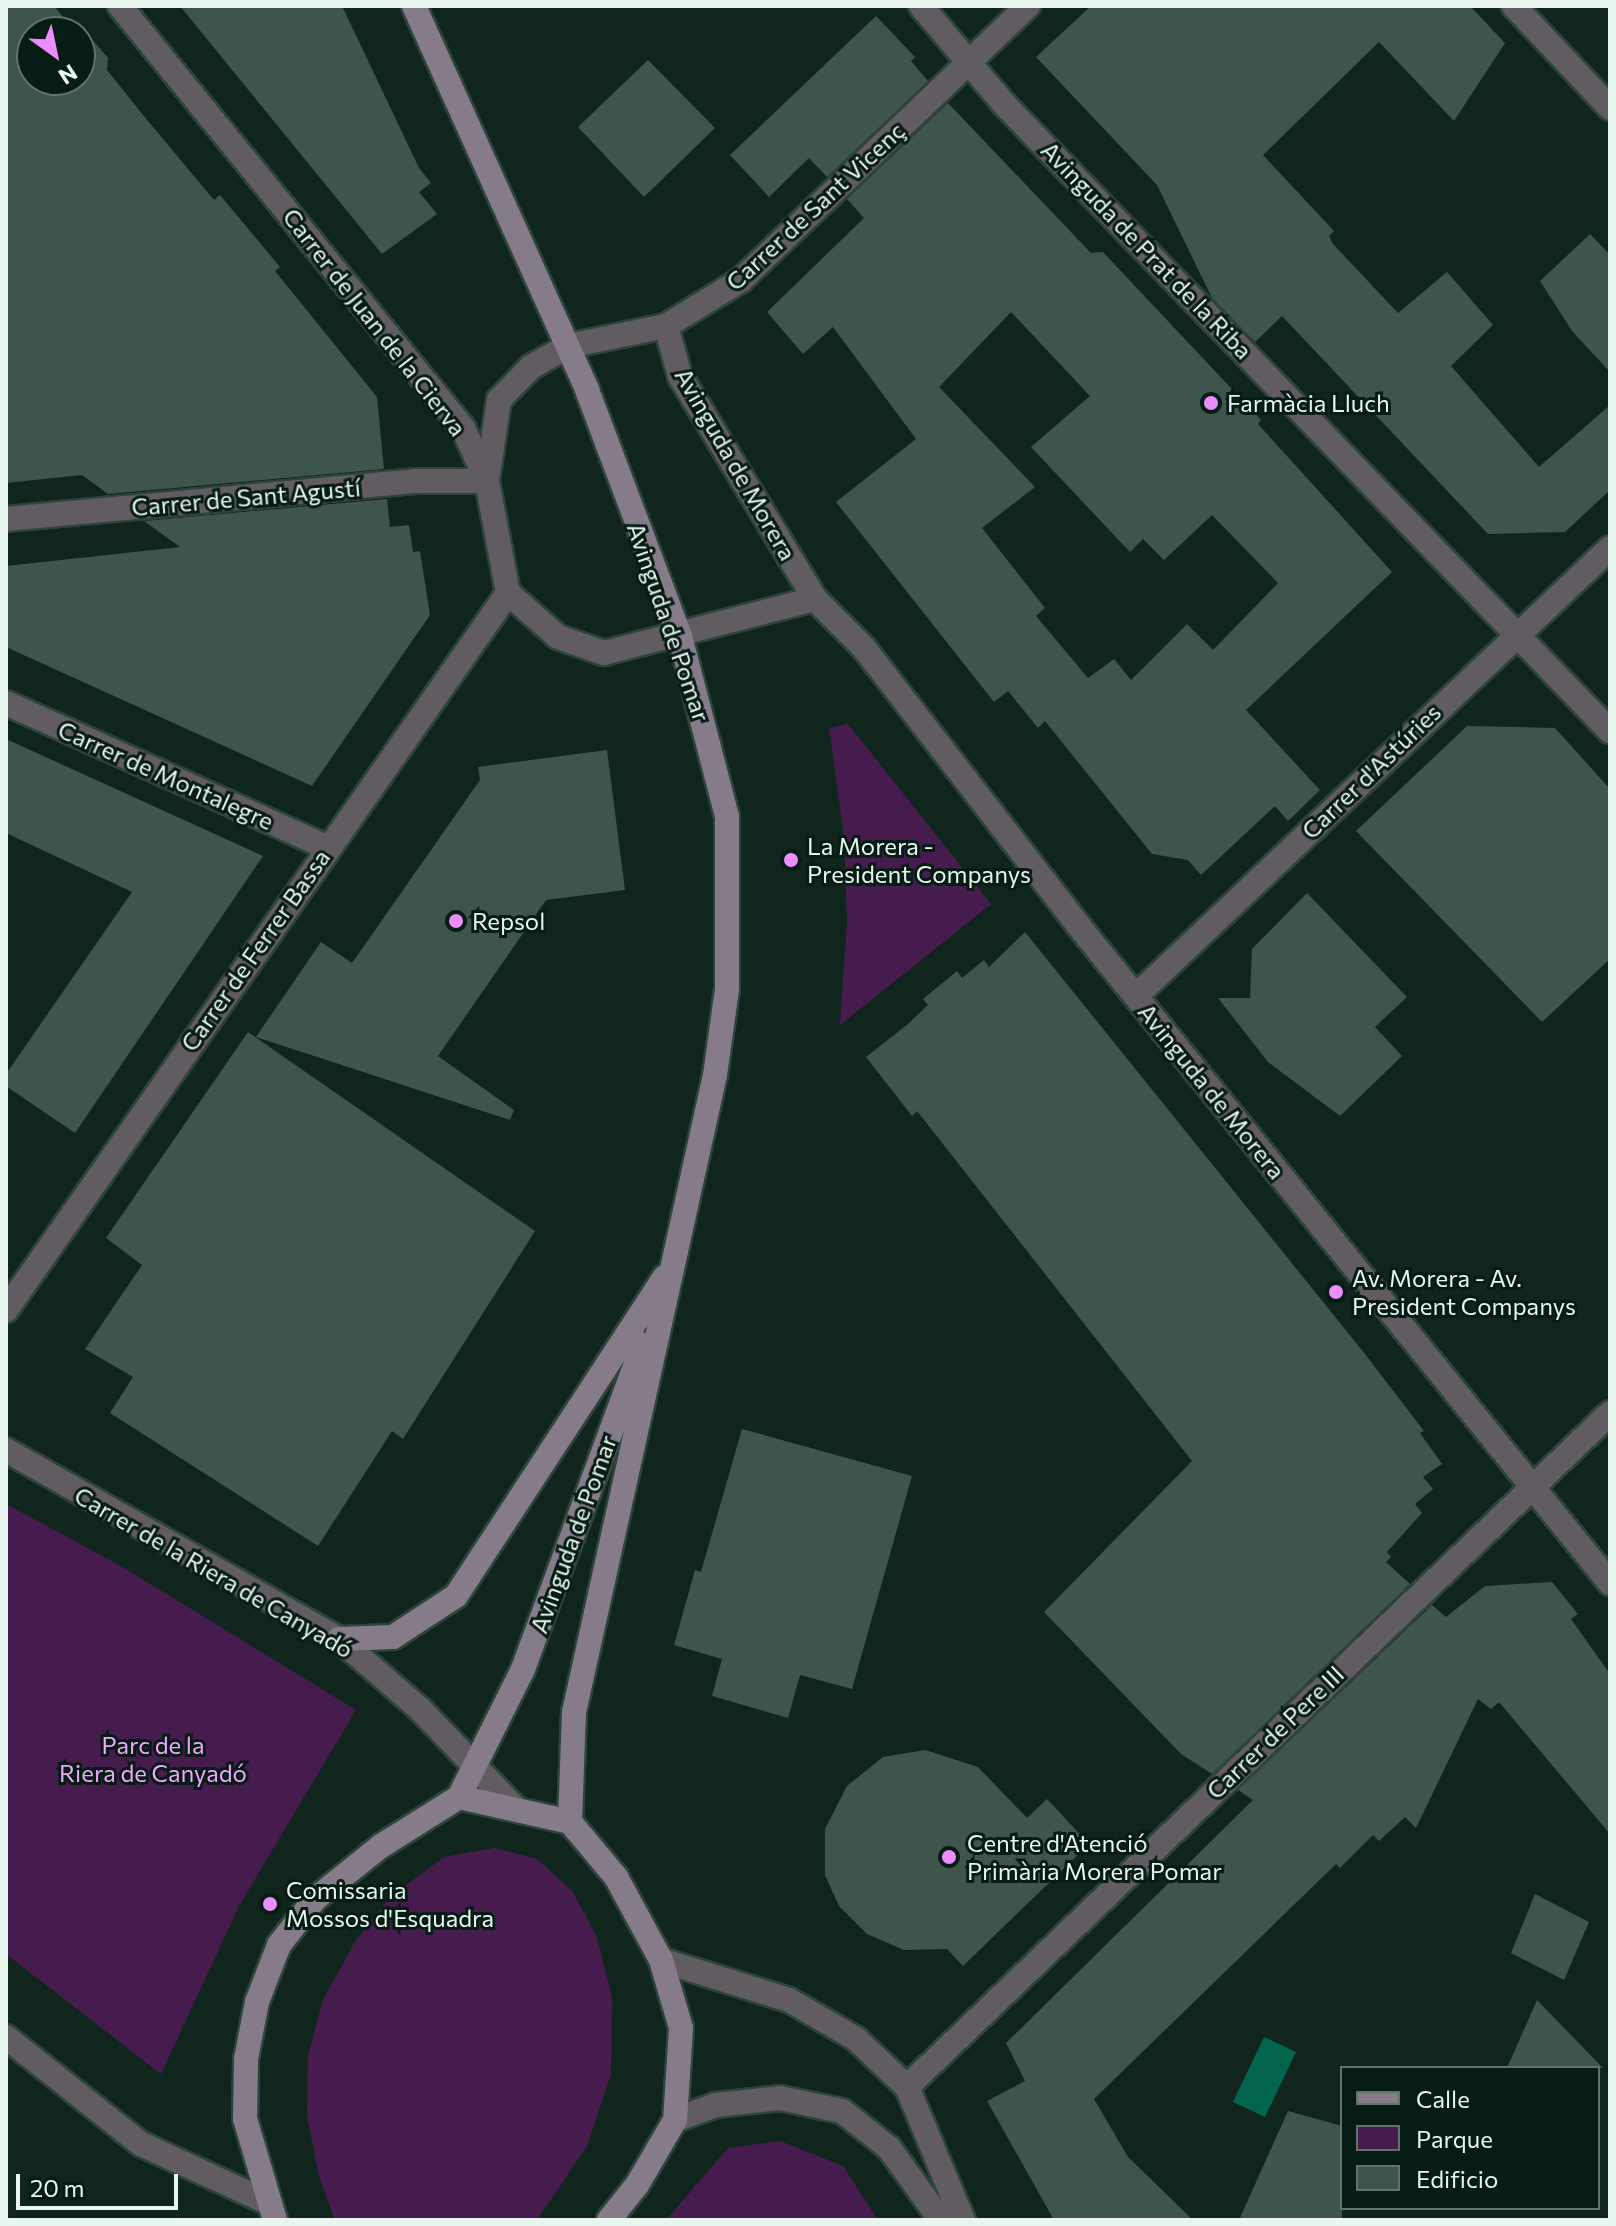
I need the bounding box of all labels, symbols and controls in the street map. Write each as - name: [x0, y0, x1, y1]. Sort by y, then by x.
- north arrow: [16, 16, 96, 96]
- text: N: [54, 59, 83, 91]
- street label: Carrer de Sant Vicenç: [720, 116, 910, 296]
- street label: Avinguda de Prat de la Riba: [1036, 135, 1258, 365]
- street label: Carrer de Juan de la Cierva: [277, 202, 473, 442]
- street label: Avinguda de Morera: [669, 363, 803, 565]
- place label: Farmàcia Lluch: [1227, 389, 1390, 417]
- marker: Farmàcia Lluch: [1202, 394, 1220, 412]
- street label: Carrer de Sant Agustí: [130, 473, 362, 521]
- street label: Avinguda de Pomar: [621, 519, 717, 725]
- street label: Carrer d'Astúries: [1296, 697, 1446, 845]
- street label: Carrer de Montalegre: [54, 715, 278, 835]
- place label: La Morera - President Companys: [807, 832, 1031, 888]
- street label: Carrer de Ferrer Bassa: [174, 844, 336, 1056]
- marker: La Morera - President Companys: [782, 851, 800, 869]
- place label: Repsol: [472, 907, 545, 935]
- marker: Repsol: [447, 912, 465, 930]
- street label: Avinguda de Morera: [1132, 997, 1292, 1185]
- place label: Av. Morera - Av. President Companys: [1352, 1264, 1576, 1320]
- marker: Av. Morera - Av. President Companys: [1327, 1283, 1345, 1301]
- street label: Avinguda de Pomar: [524, 1431, 622, 1637]
- street label: Carrer de la Riera de Canyadó: [70, 1480, 358, 1664]
- street label: Carrer de Pere III: [1200, 1659, 1350, 1805]
- park label: Parc de la Riera de Canyadó: [59, 1731, 247, 1787]
- place label: Centre d'Atenció Primària Morera Pomar: [967, 1829, 1222, 1885]
- marker: Centre d'Atenció Primària Morera Pomar: [938, 1846, 960, 1868]
- place label: Comissaria Mossos d'Esquadra: [286, 1876, 494, 1932]
- marker: Comissaria Mossos d'Esquadra: [261, 1895, 279, 1913]
- legend: [1340, 2066, 1600, 2210]
- text: Calle: [1416, 2084, 1470, 2113]
- text: Parque: [1416, 2124, 1493, 2153]
- scale bar: [20, 2158, 182, 2208]
- text: Edificio: [1416, 2164, 1498, 2193]
- text: 20 m: [30, 2173, 84, 2202]

